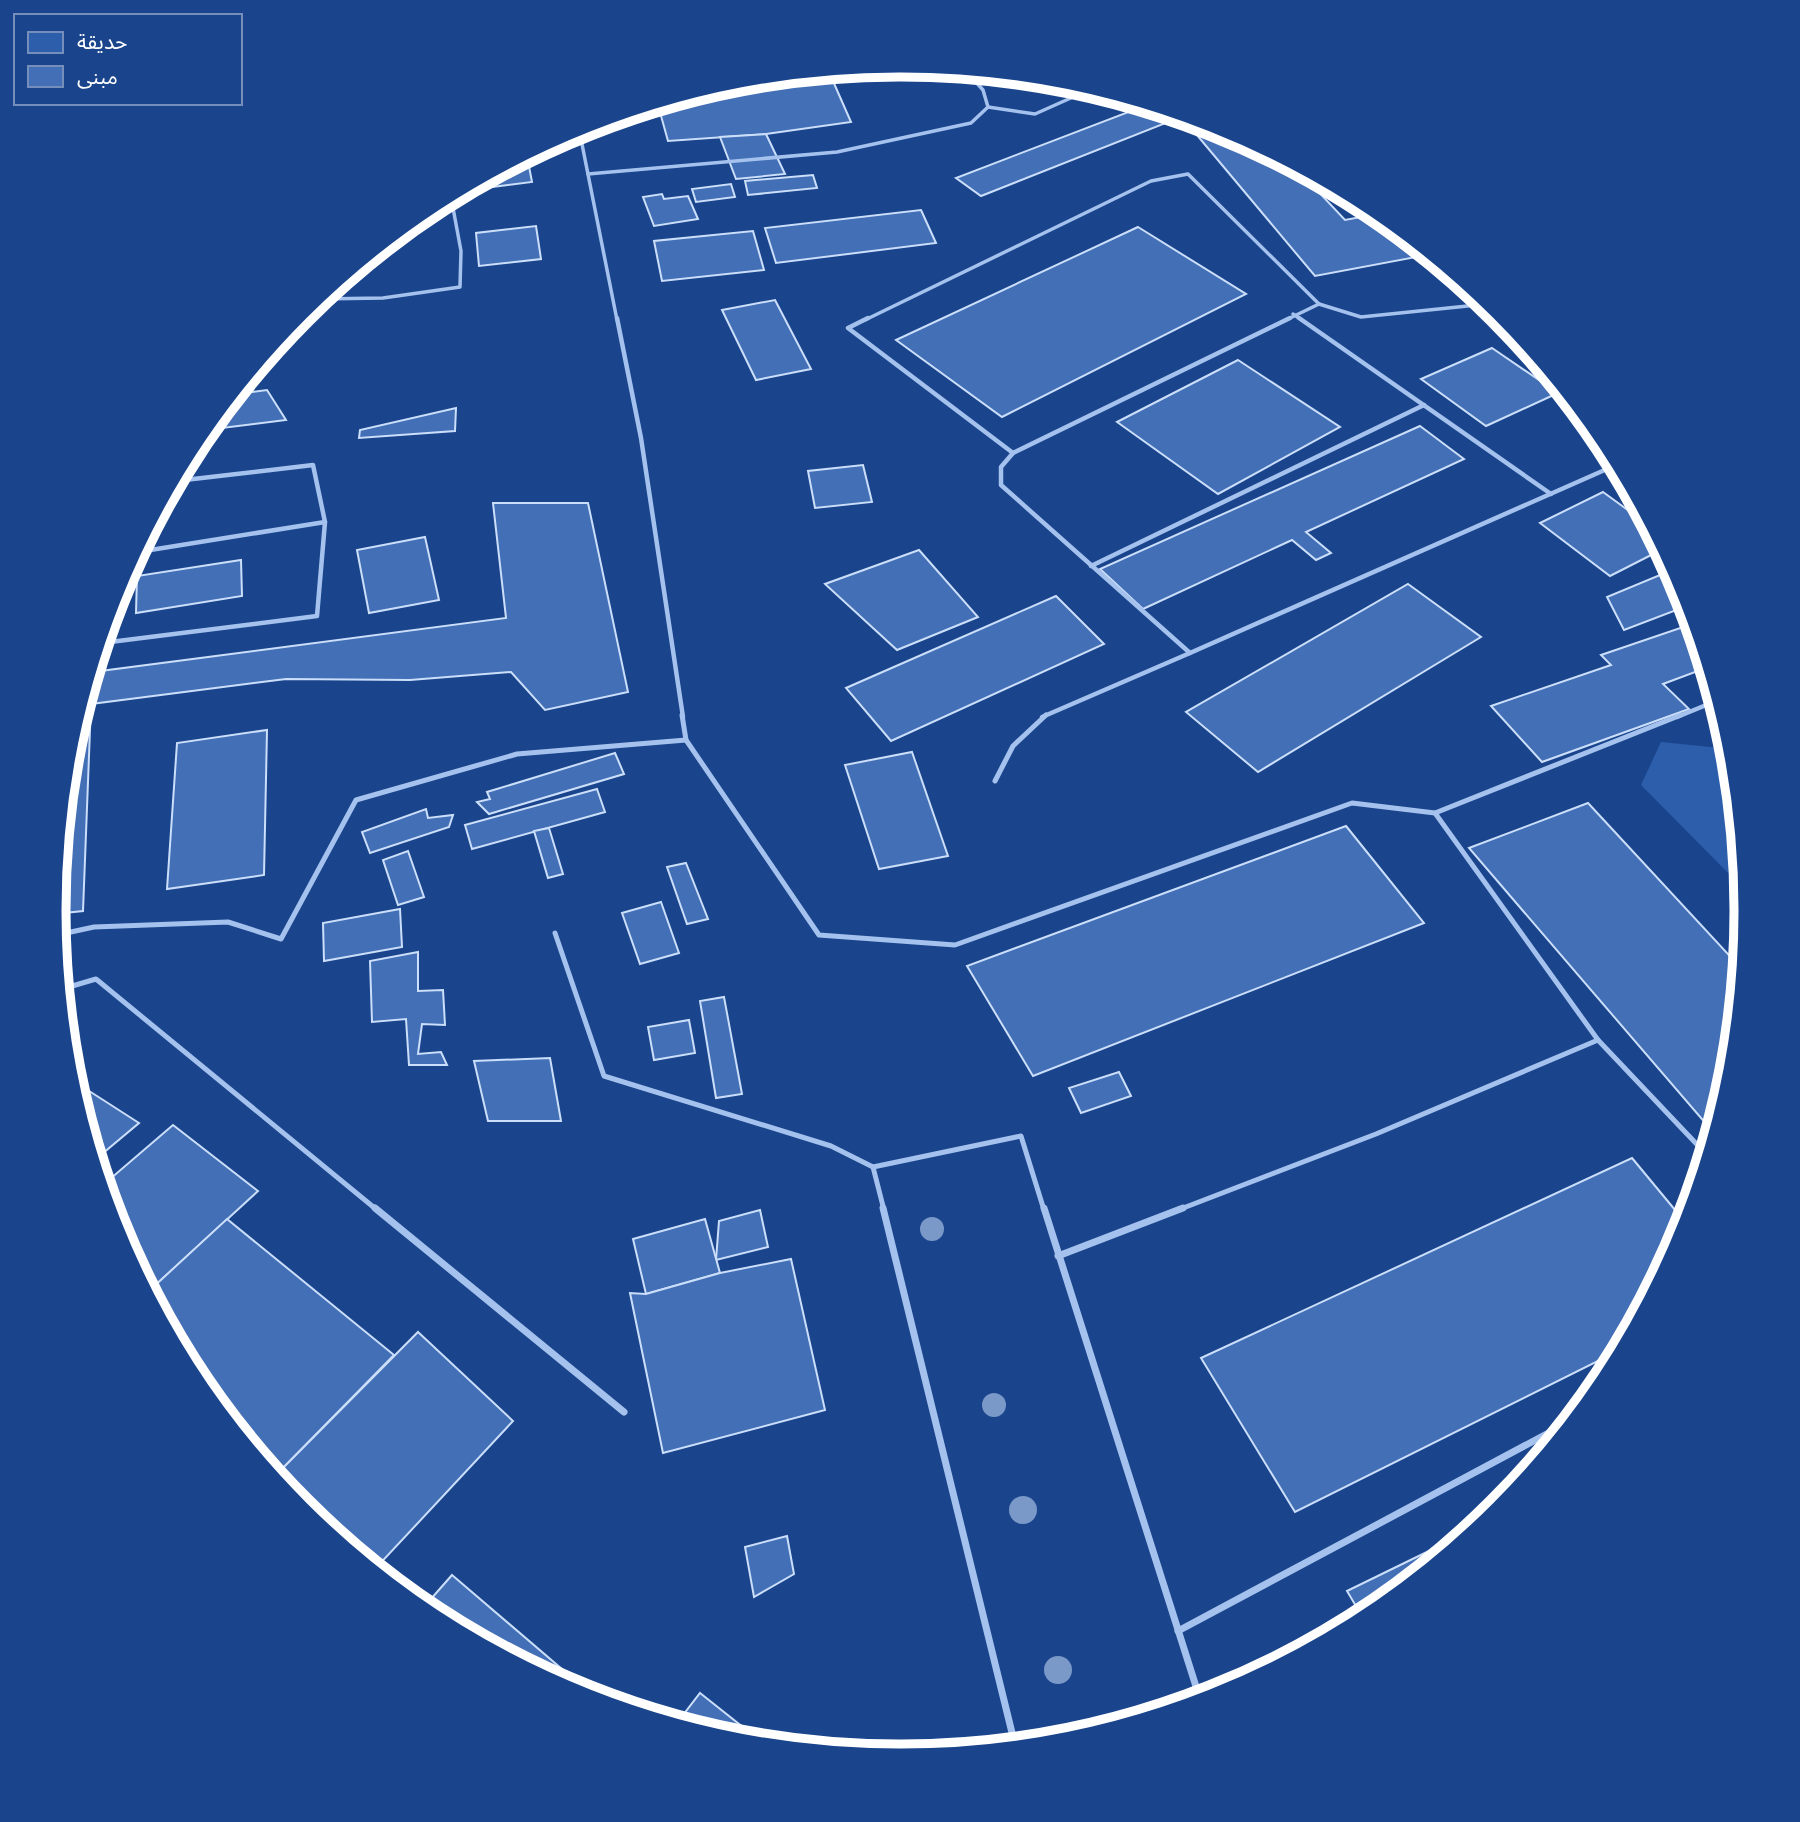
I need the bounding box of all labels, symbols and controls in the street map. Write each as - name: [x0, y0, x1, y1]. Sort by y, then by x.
- legend: [14, 14, 242, 105]
- text: حديقة: [77, 29, 127, 55]
- text: مبنى: [77, 64, 118, 90]

